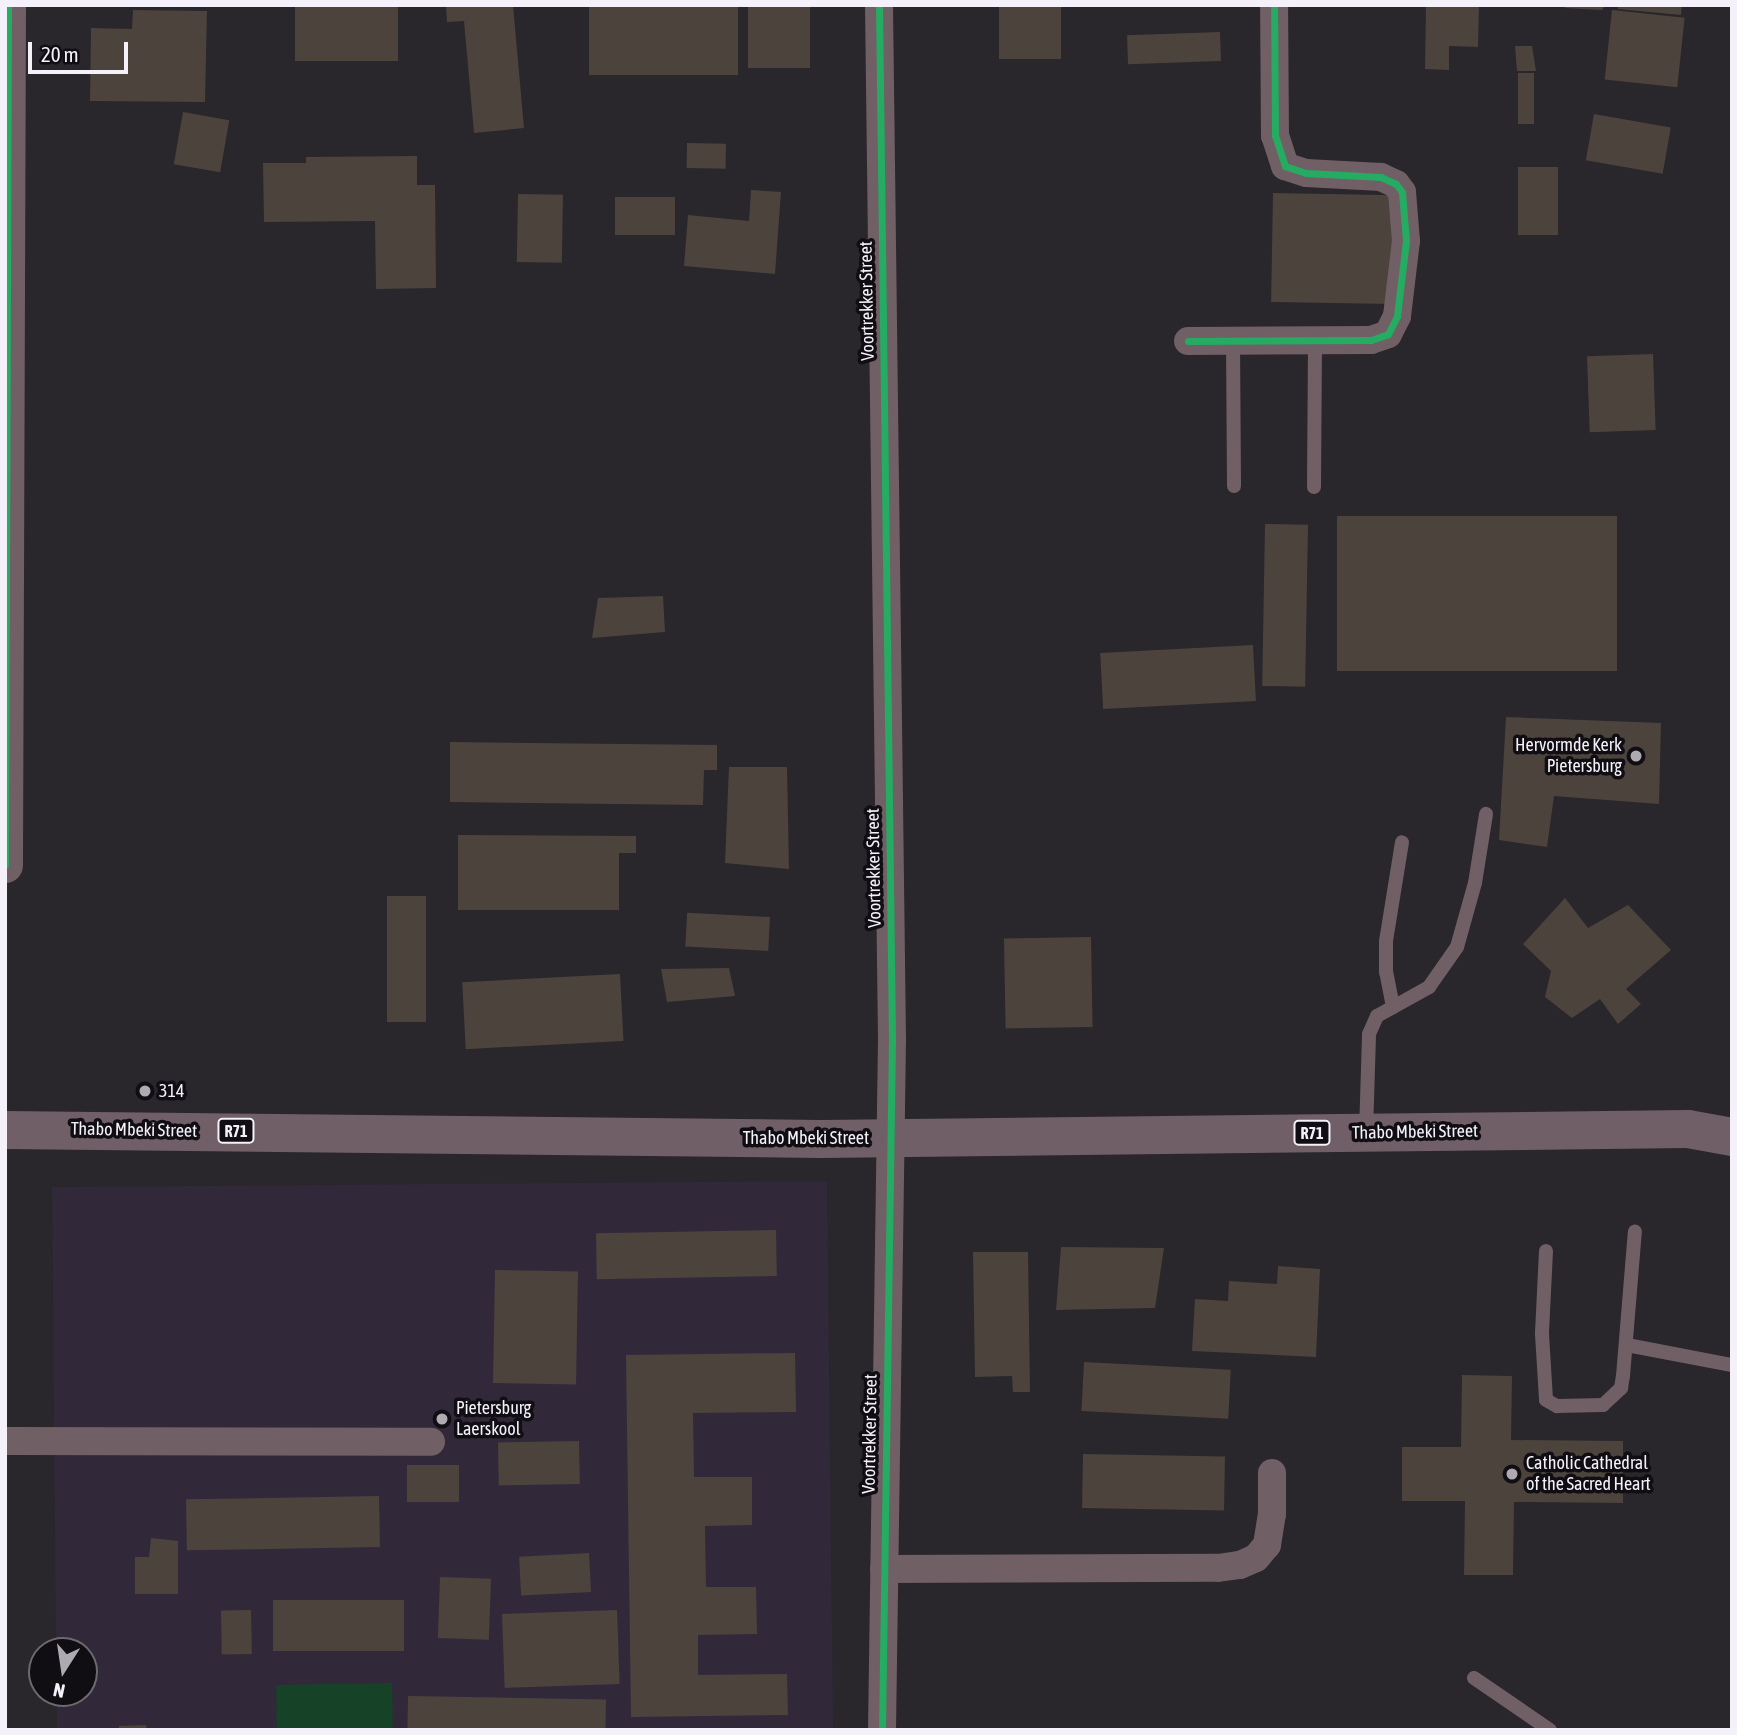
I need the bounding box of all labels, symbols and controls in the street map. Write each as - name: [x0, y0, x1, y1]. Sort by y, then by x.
- scale bar: [32, 28, 131, 72]
- text: 20 m: [41, 42, 79, 66]
- street label: Voortrekker Street: [855, 241, 879, 361]
- place label: Hervormde Kerk Pietersburg: [1515, 735, 1622, 778]
- marker: Hervormde Kerk Pietersburg: [1628, 748, 1644, 764]
- street label: Voortrekker Street: [862, 808, 886, 928]
- place label: 314: [159, 1080, 184, 1102]
- marker: 314: [137, 1083, 153, 1099]
- street label: Thabo Mbeki Street: [71, 1118, 197, 1142]
- road number: R71: [217, 1119, 255, 1144]
- road number: R71: [1293, 1120, 1331, 1146]
- street label: Thabo Mbeki Street: [1352, 1120, 1478, 1144]
- street label: Thabo Mbeki Street: [743, 1127, 869, 1149]
- street label: Voortrekker Street: [858, 1374, 882, 1494]
- place label: Pietersburg Laerskool: [456, 1398, 531, 1440]
- marker: Pietersburg Laerskool: [434, 1411, 450, 1427]
- place label: Catholic Cathedral of the Sacred Heart: [1526, 1453, 1651, 1496]
- marker: Catholic Cathedral of the Sacred Heart: [1504, 1466, 1520, 1482]
- north arrow: [28, 1637, 98, 1707]
- text: N: [51, 1679, 67, 1703]

